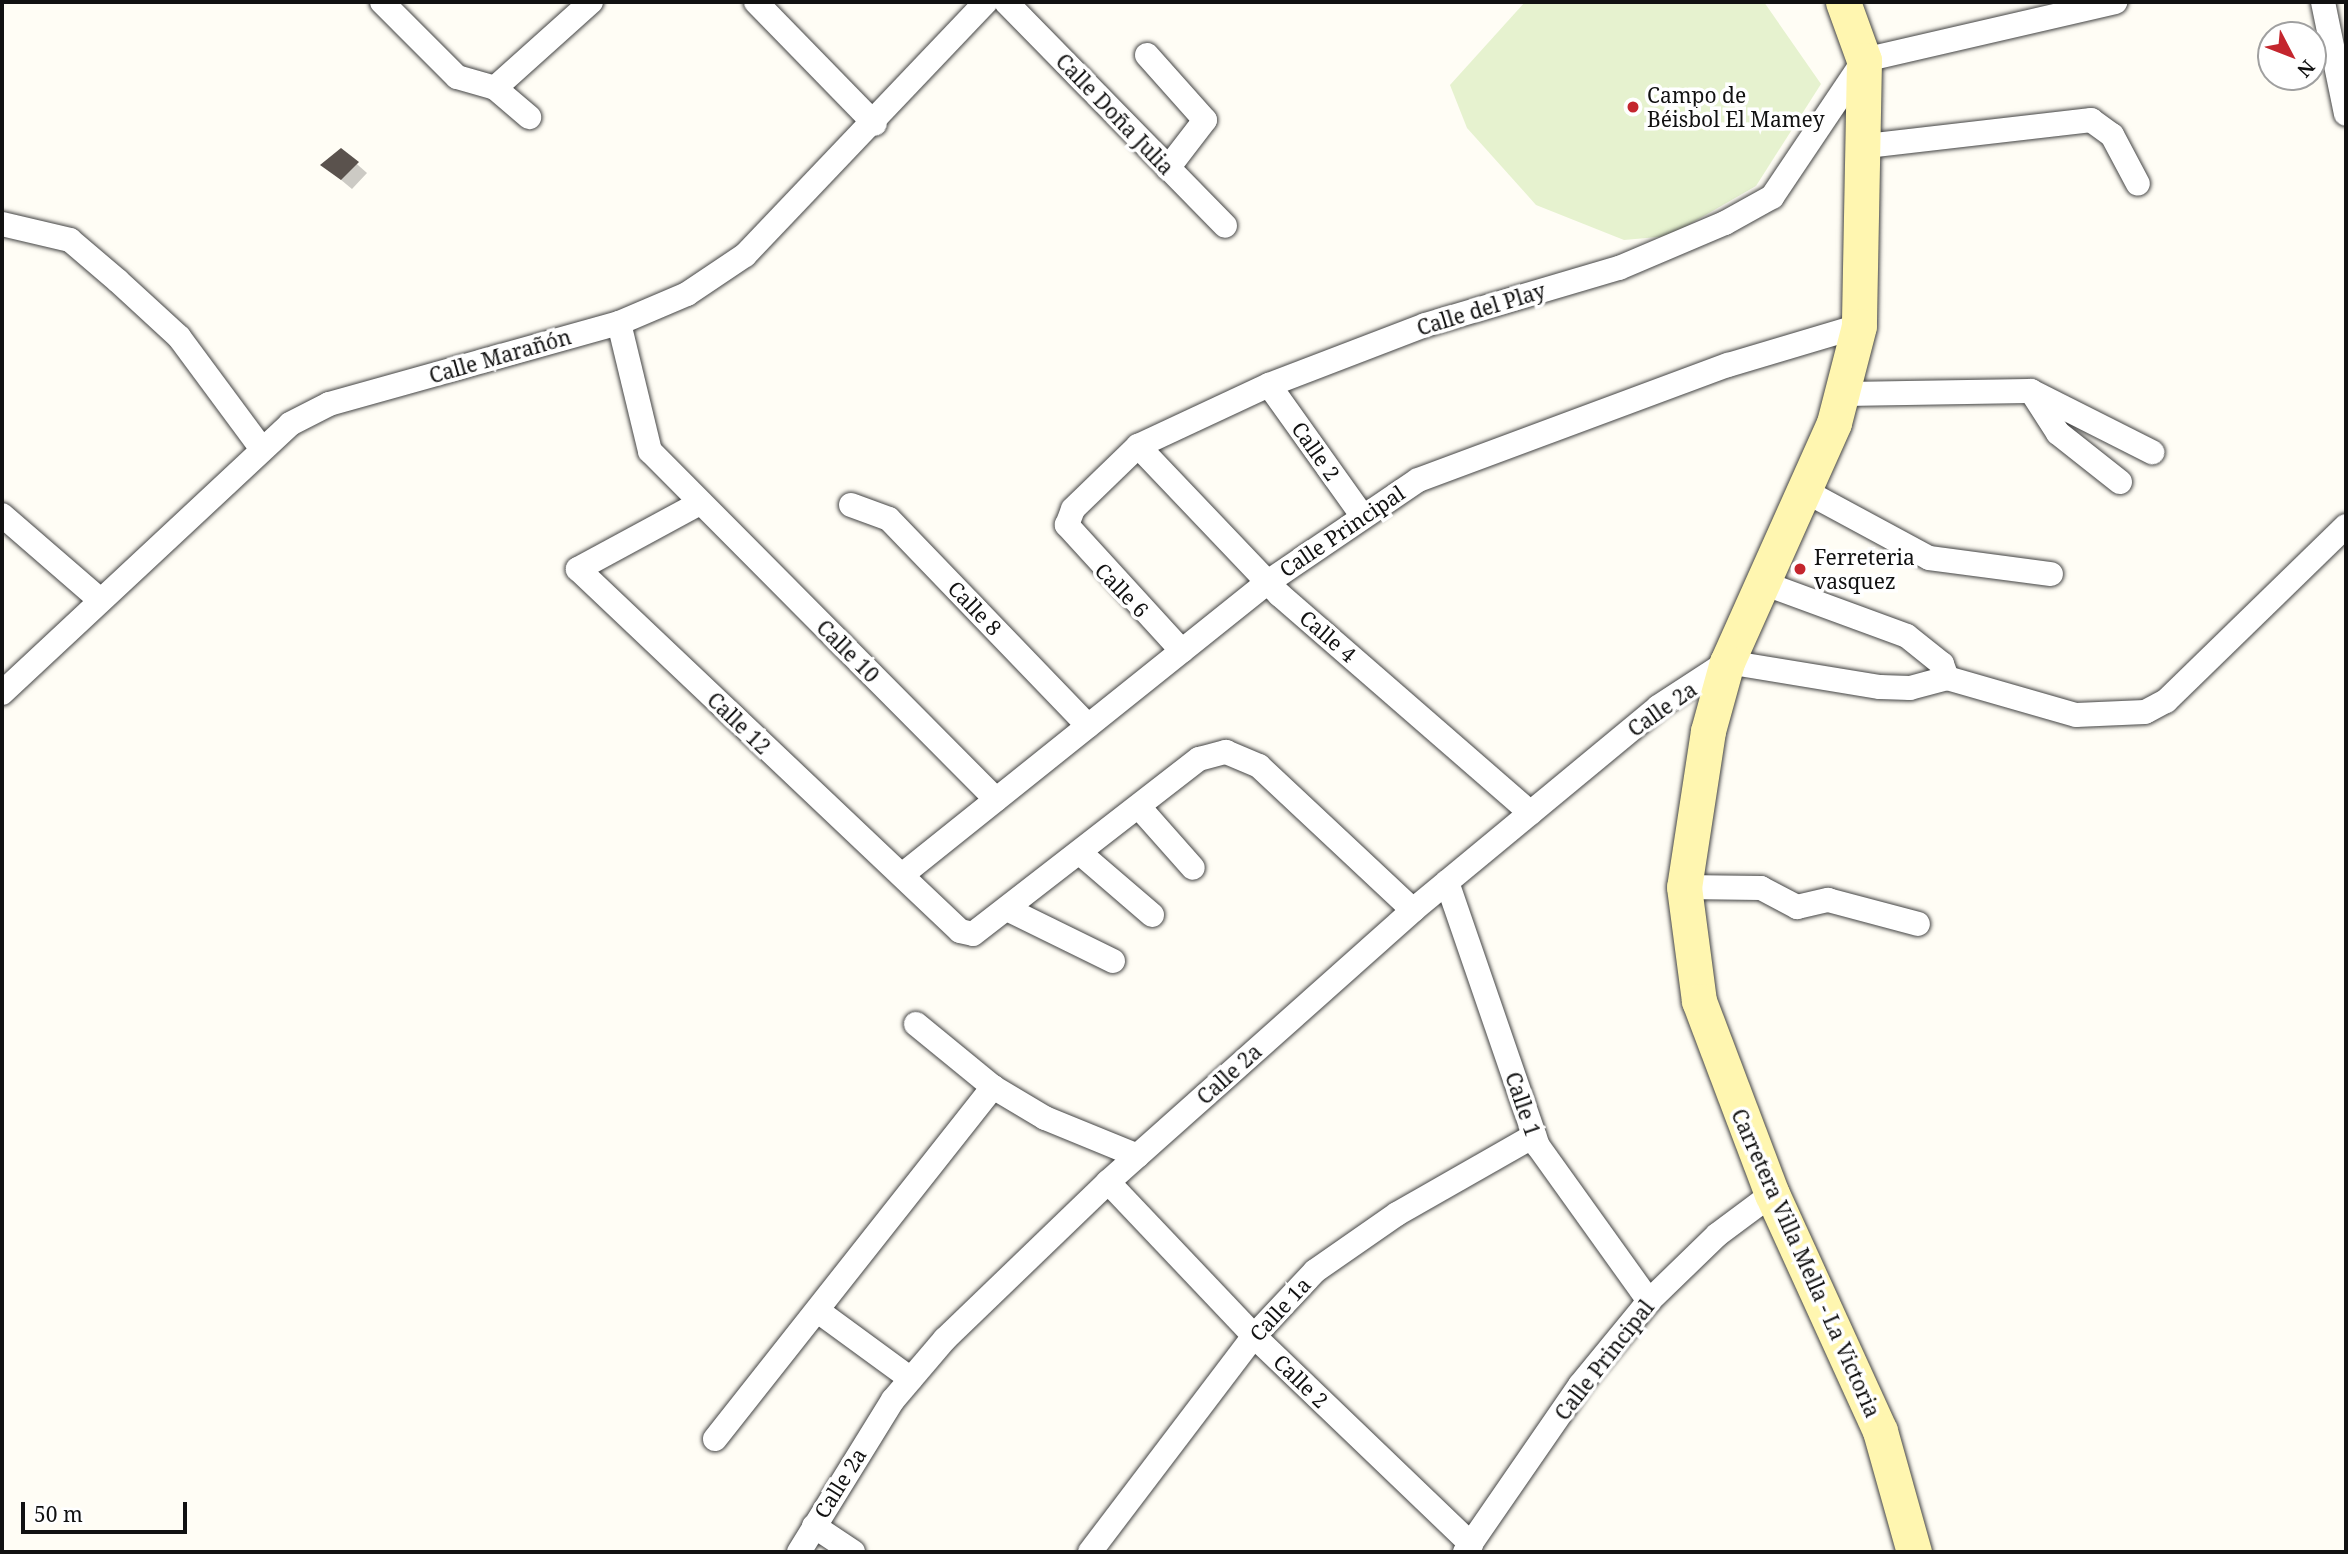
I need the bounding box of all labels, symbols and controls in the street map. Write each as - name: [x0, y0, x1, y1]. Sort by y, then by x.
- north arrow: [2257, 21, 2327, 91]
- street label: Calle Doña Julia: [1051, 48, 1179, 180]
- text: N: [2291, 54, 2321, 83]
- place label: Campo de Béisbol El Mamey: [1647, 82, 1825, 132]
- marker: Campo de Béisbol El Mamey: [1625, 99, 1641, 115]
- street label: Calle del Play: [1414, 278, 1548, 340]
- street label: Calle Marañón: [426, 324, 574, 388]
- street label: Calle 2: [1287, 417, 1345, 485]
- street label: Calle Principal: [1275, 480, 1409, 582]
- place label: Ferreteria vasquez: [1814, 544, 1915, 594]
- street label: Calle 6: [1090, 557, 1154, 623]
- marker: Ferreteria vasquez: [1792, 561, 1808, 577]
- street label: Calle 8: [943, 575, 1007, 641]
- street label: Calle 4: [1295, 605, 1361, 667]
- street label: Calle 10: [812, 615, 884, 687]
- street label: Calle 2a: [1623, 676, 1701, 742]
- street label: Calle 12: [702, 687, 776, 759]
- street label: Calle 2a: [1192, 1039, 1266, 1109]
- street label: Calle 1: [1500, 1069, 1546, 1139]
- street label: Carretera Villa Mella - La Victoria: [1726, 1105, 1886, 1421]
- street label: Calle 1a: [1244, 1272, 1316, 1346]
- street label: Calle Principal: [1549, 1295, 1659, 1425]
- street label: Calle 2: [1268, 1349, 1334, 1413]
- street label: Calle 2a: [809, 1443, 871, 1523]
- scale bar: [24, 1488, 191, 1532]
- text: 50 m: [34, 1500, 83, 1528]

